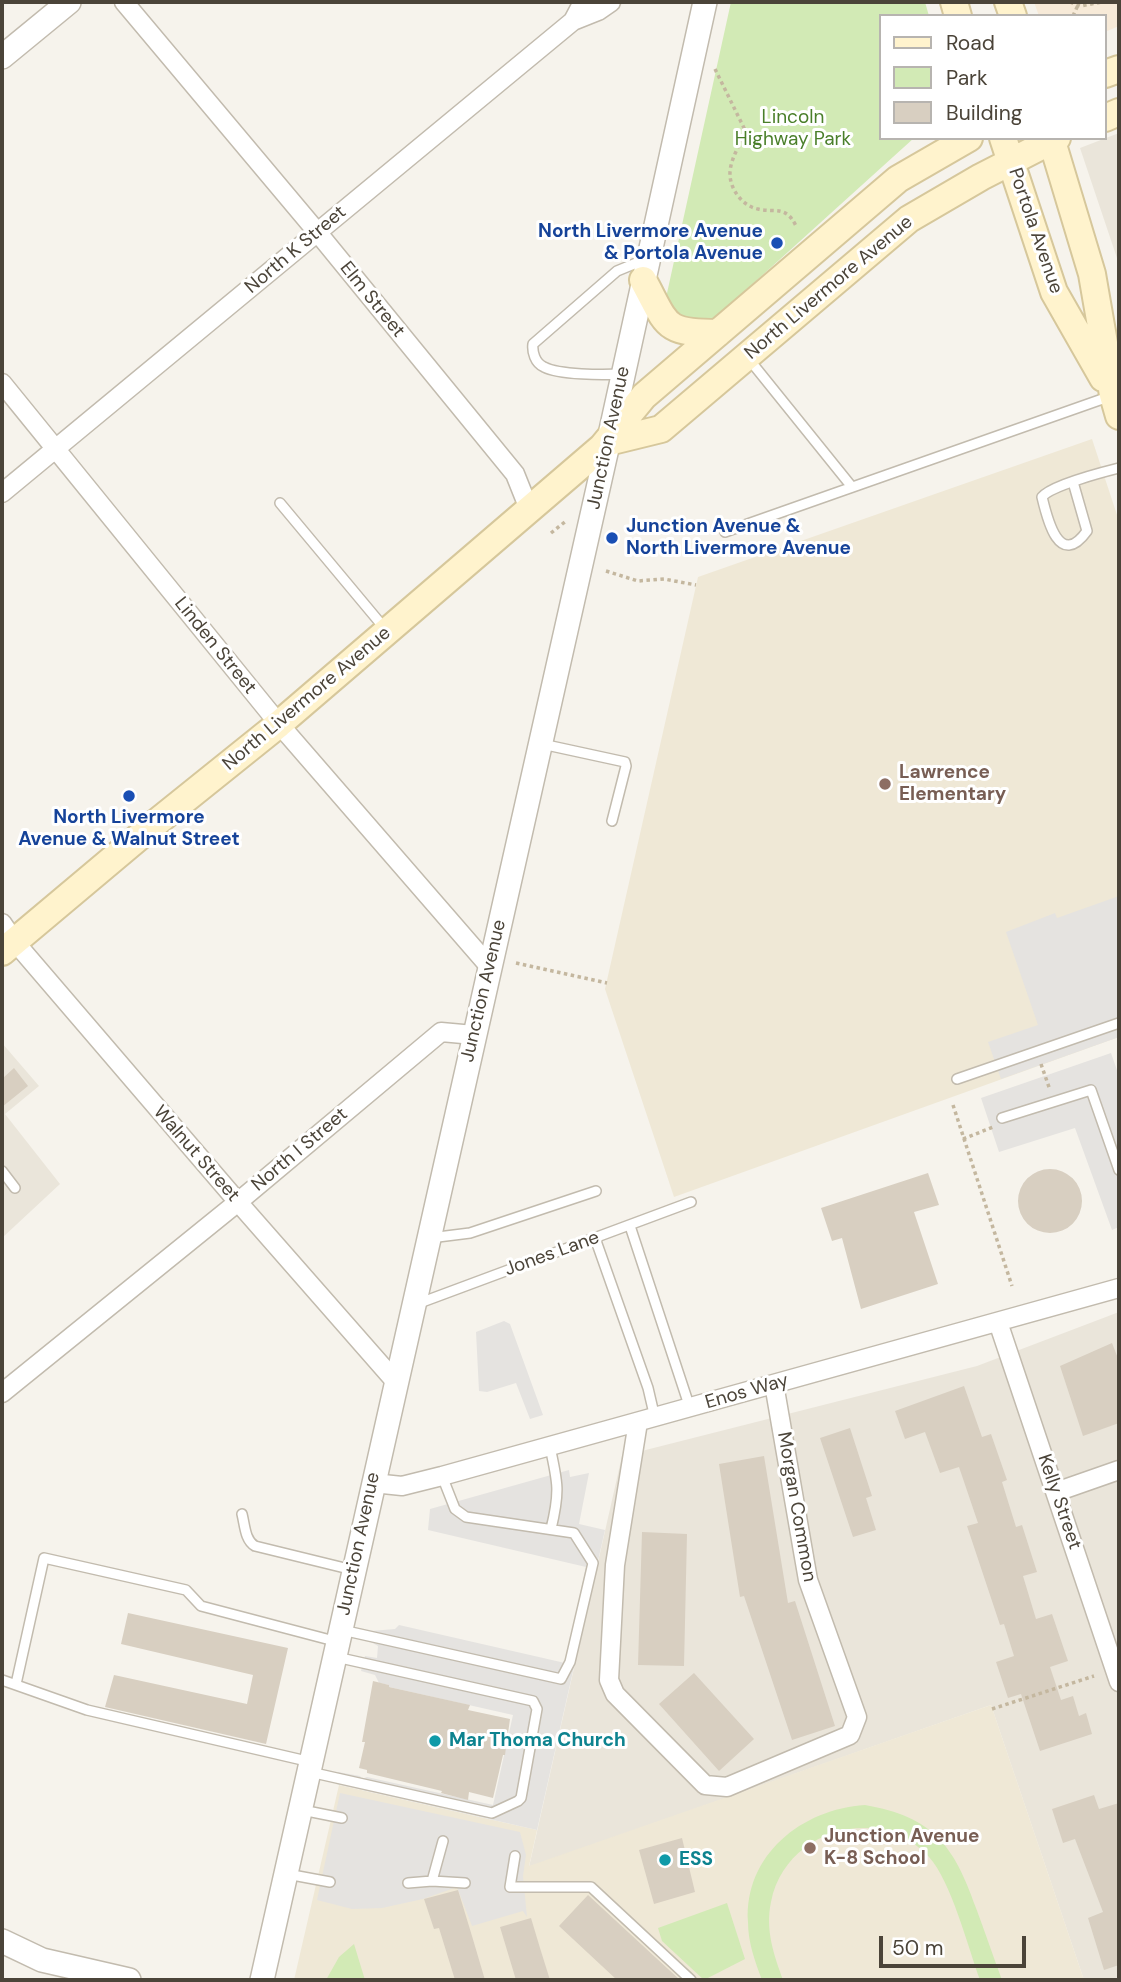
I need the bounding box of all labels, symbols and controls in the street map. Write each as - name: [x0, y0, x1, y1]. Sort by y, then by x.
- legend: [880, 14, 1107, 140]
- text: Road: [946, 29, 995, 57]
- text: Park: [946, 64, 987, 92]
- text: Building: [946, 99, 1022, 127]
- park label: Lincoln Highway Park: [735, 107, 851, 151]
- street label: Portola Avenue: [1003, 165, 1067, 297]
- street label: North K Street: [241, 201, 351, 299]
- street label: North Livermore Avenue: [740, 211, 918, 365]
- place label: North Livermore Avenue & Portola Avenue: [538, 221, 763, 265]
- marker: North Livermore Avenue & Portola Avenue: [769, 235, 785, 251]
- street label: Elm Street: [335, 258, 409, 342]
- street label: Junction Avenue: [583, 364, 635, 512]
- place label: Junction Avenue & North Livermore Avenue: [626, 516, 851, 560]
- marker: Junction Avenue & North Livermore Avenue: [604, 530, 620, 546]
- street label: Linden Street: [169, 593, 261, 699]
- street label: North Livermore Avenue: [218, 622, 396, 776]
- place label: Lawrence Elementary: [899, 762, 1006, 806]
- marker: Lawrence Elementary: [877, 776, 893, 792]
- marker: North Livermore Avenue & Walnut Street: [121, 788, 137, 804]
- place label: North Livermore Avenue & Walnut Street: [18, 807, 240, 851]
- street label: Junction Avenue: [457, 917, 511, 1065]
- street label: Walnut Street: [148, 1101, 244, 1207]
- street label: North I Street: [247, 1103, 353, 1197]
- street label: Jones Lane: [502, 1226, 602, 1282]
- street label: Enos Way: [703, 1369, 791, 1415]
- street label: Morgan Common: [772, 1430, 820, 1584]
- street label: Kelly Street: [1032, 1451, 1086, 1553]
- street label: Junction Avenue: [333, 1470, 385, 1618]
- place label: Mar Thoma Church: [449, 1730, 626, 1752]
- marker: Mar Thoma Church: [427, 1733, 443, 1749]
- place label: Junction Avenue K-8 School: [824, 1826, 979, 1870]
- marker: Junction Avenue K-8 School: [802, 1840, 818, 1856]
- place label: ESS: [679, 1849, 713, 1871]
- marker: ESS: [657, 1852, 673, 1868]
- scale bar: [883, 1923, 1030, 1967]
- text: 50 m: [892, 1934, 943, 1962]

